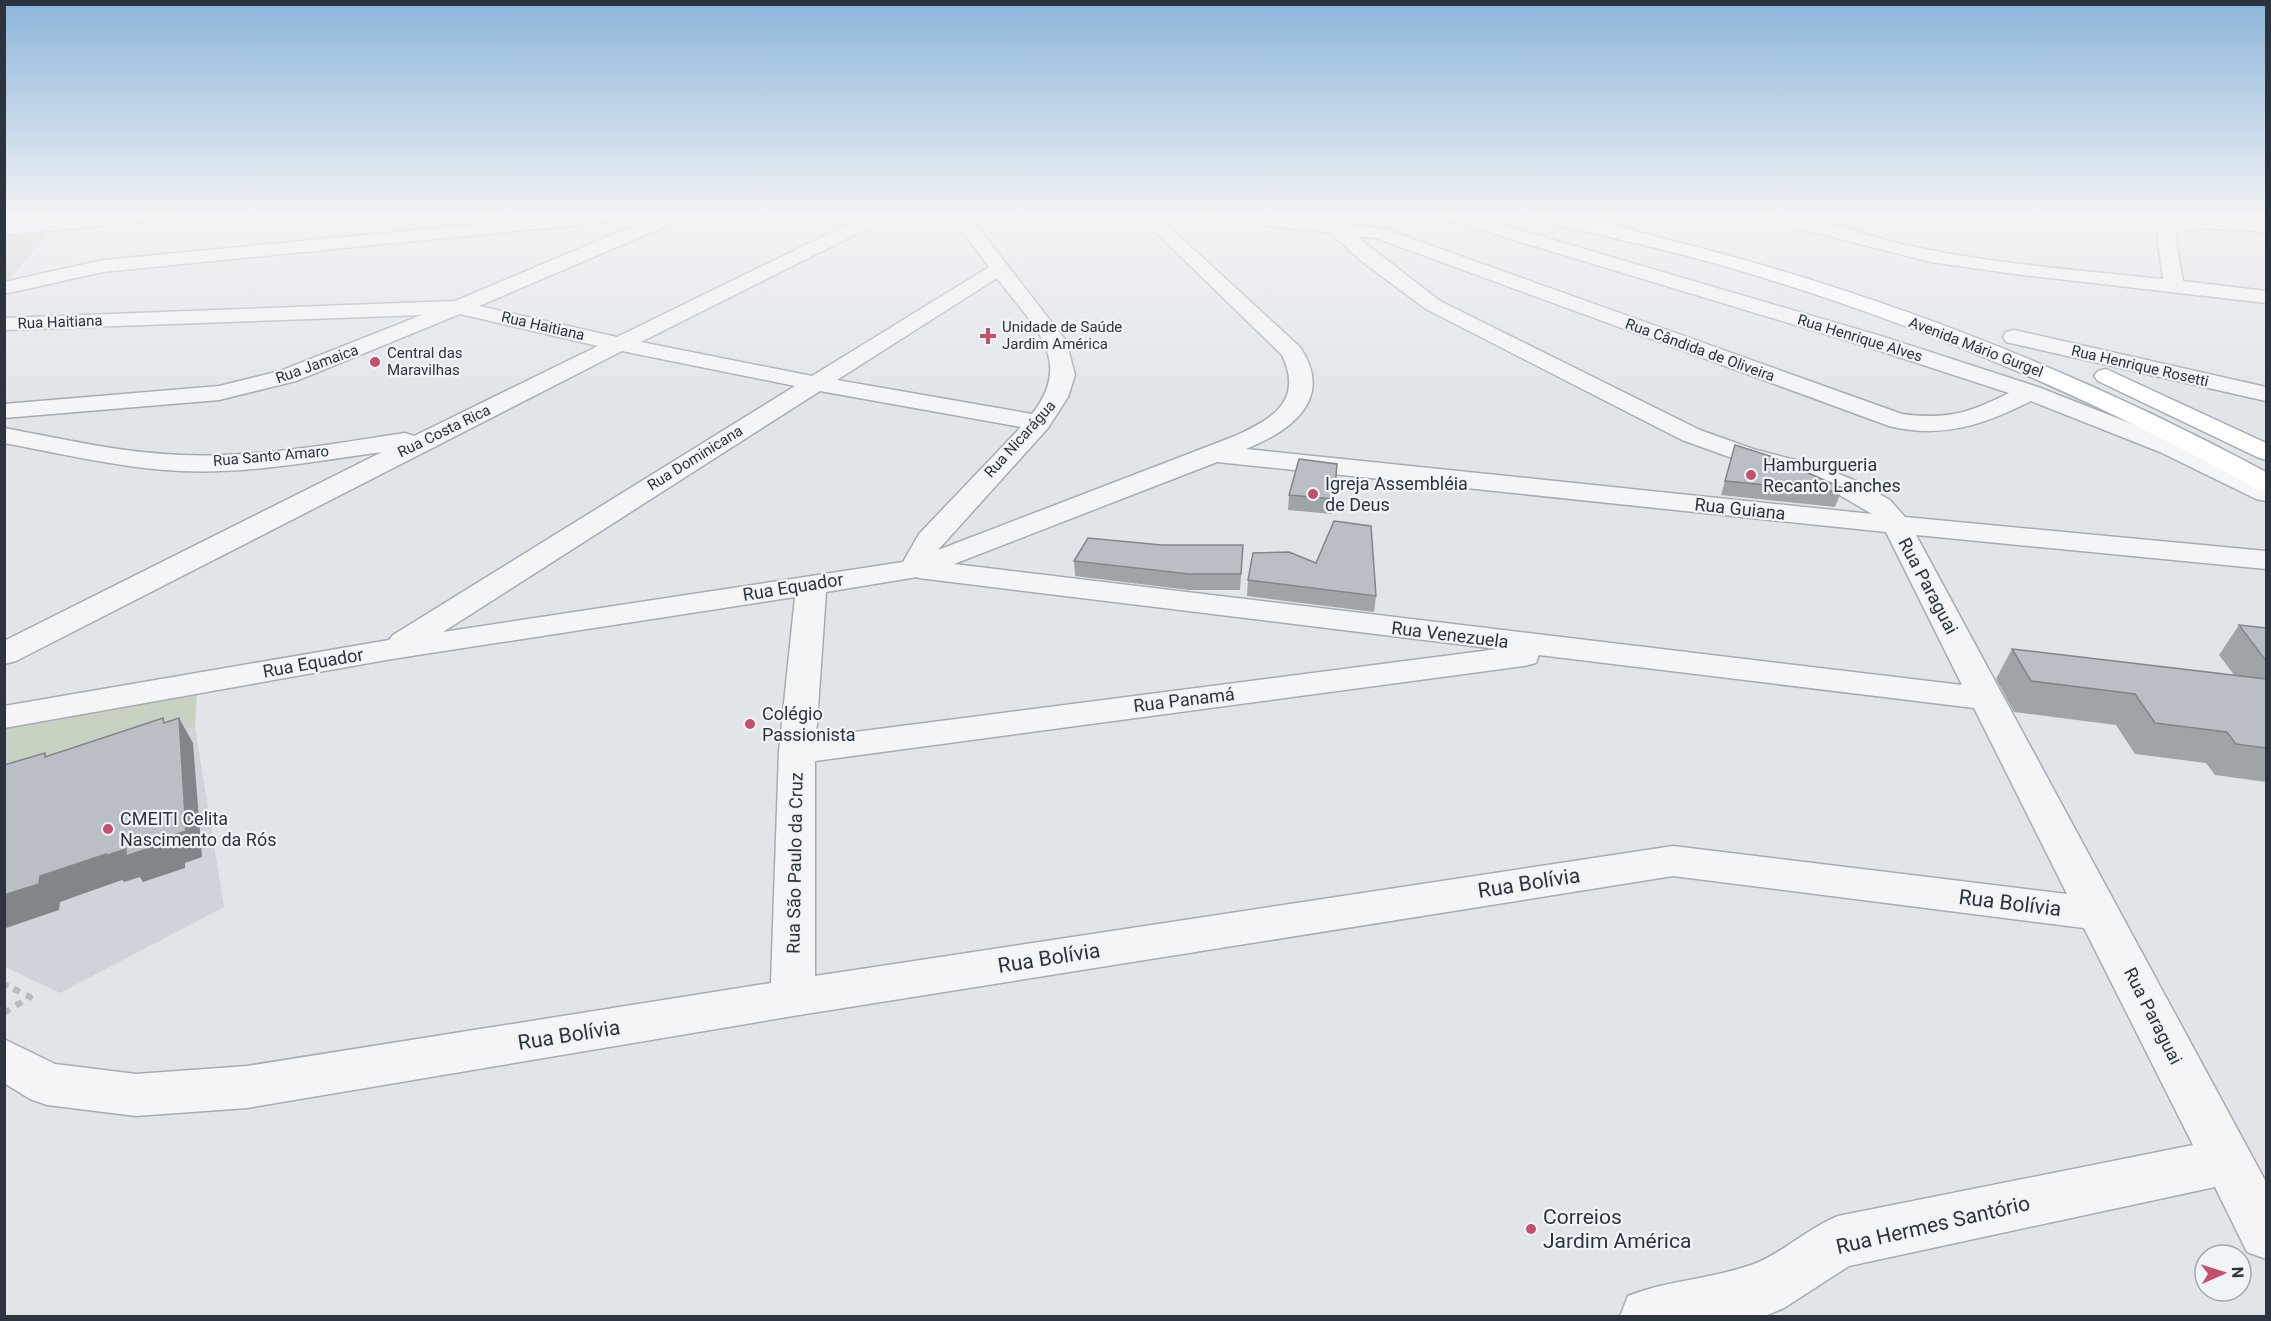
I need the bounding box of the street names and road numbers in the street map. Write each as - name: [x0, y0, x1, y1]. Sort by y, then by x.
- street label: Rua Haitiana: [500, 308, 586, 344]
- street label: Rua Henrique Alves: [1795, 310, 1925, 366]
- street label: Rua Haitiana: [17, 312, 103, 332]
- street label: Avenida Mário Gurgel: [1906, 313, 2046, 381]
- street label: Rua Cândida de Oliveira: [1623, 315, 1777, 385]
- street label: Rua Jamaica: [273, 341, 361, 387]
- street label: Rua Henrique Rosetti: [2070, 341, 2210, 391]
- street label: Rua Nicarágua: [981, 397, 1059, 481]
- street label: Rua Costa Rica: [395, 401, 493, 461]
- street label: Rua Dominicana: [644, 421, 746, 495]
- street label: Rua Santo Amaro: [212, 442, 330, 470]
- street label: Rua Guiana: [1694, 493, 1787, 524]
- street label: Rua Paraguai: [1894, 534, 1963, 638]
- street label: Rua Equador: [741, 568, 845, 605]
- street label: Rua Venezuela: [1390, 617, 1510, 652]
- street label: Rua Equador: [261, 643, 365, 682]
- street label: Rua Panamá: [1132, 683, 1236, 716]
- street label: Rua São Paulo da Cruz: [782, 772, 807, 954]
- street label: Rua Bolívia: [1476, 863, 1582, 903]
- street label: Rua Bolívia: [1957, 885, 2063, 921]
- street label: Rua Bolívia: [996, 938, 1102, 978]
- street label: Rua Paraguai: [2120, 964, 2187, 1068]
- street label: Rua Bolívia: [516, 1015, 622, 1055]
- street label: Rua Hermes Santório: [1834, 1191, 2032, 1259]

